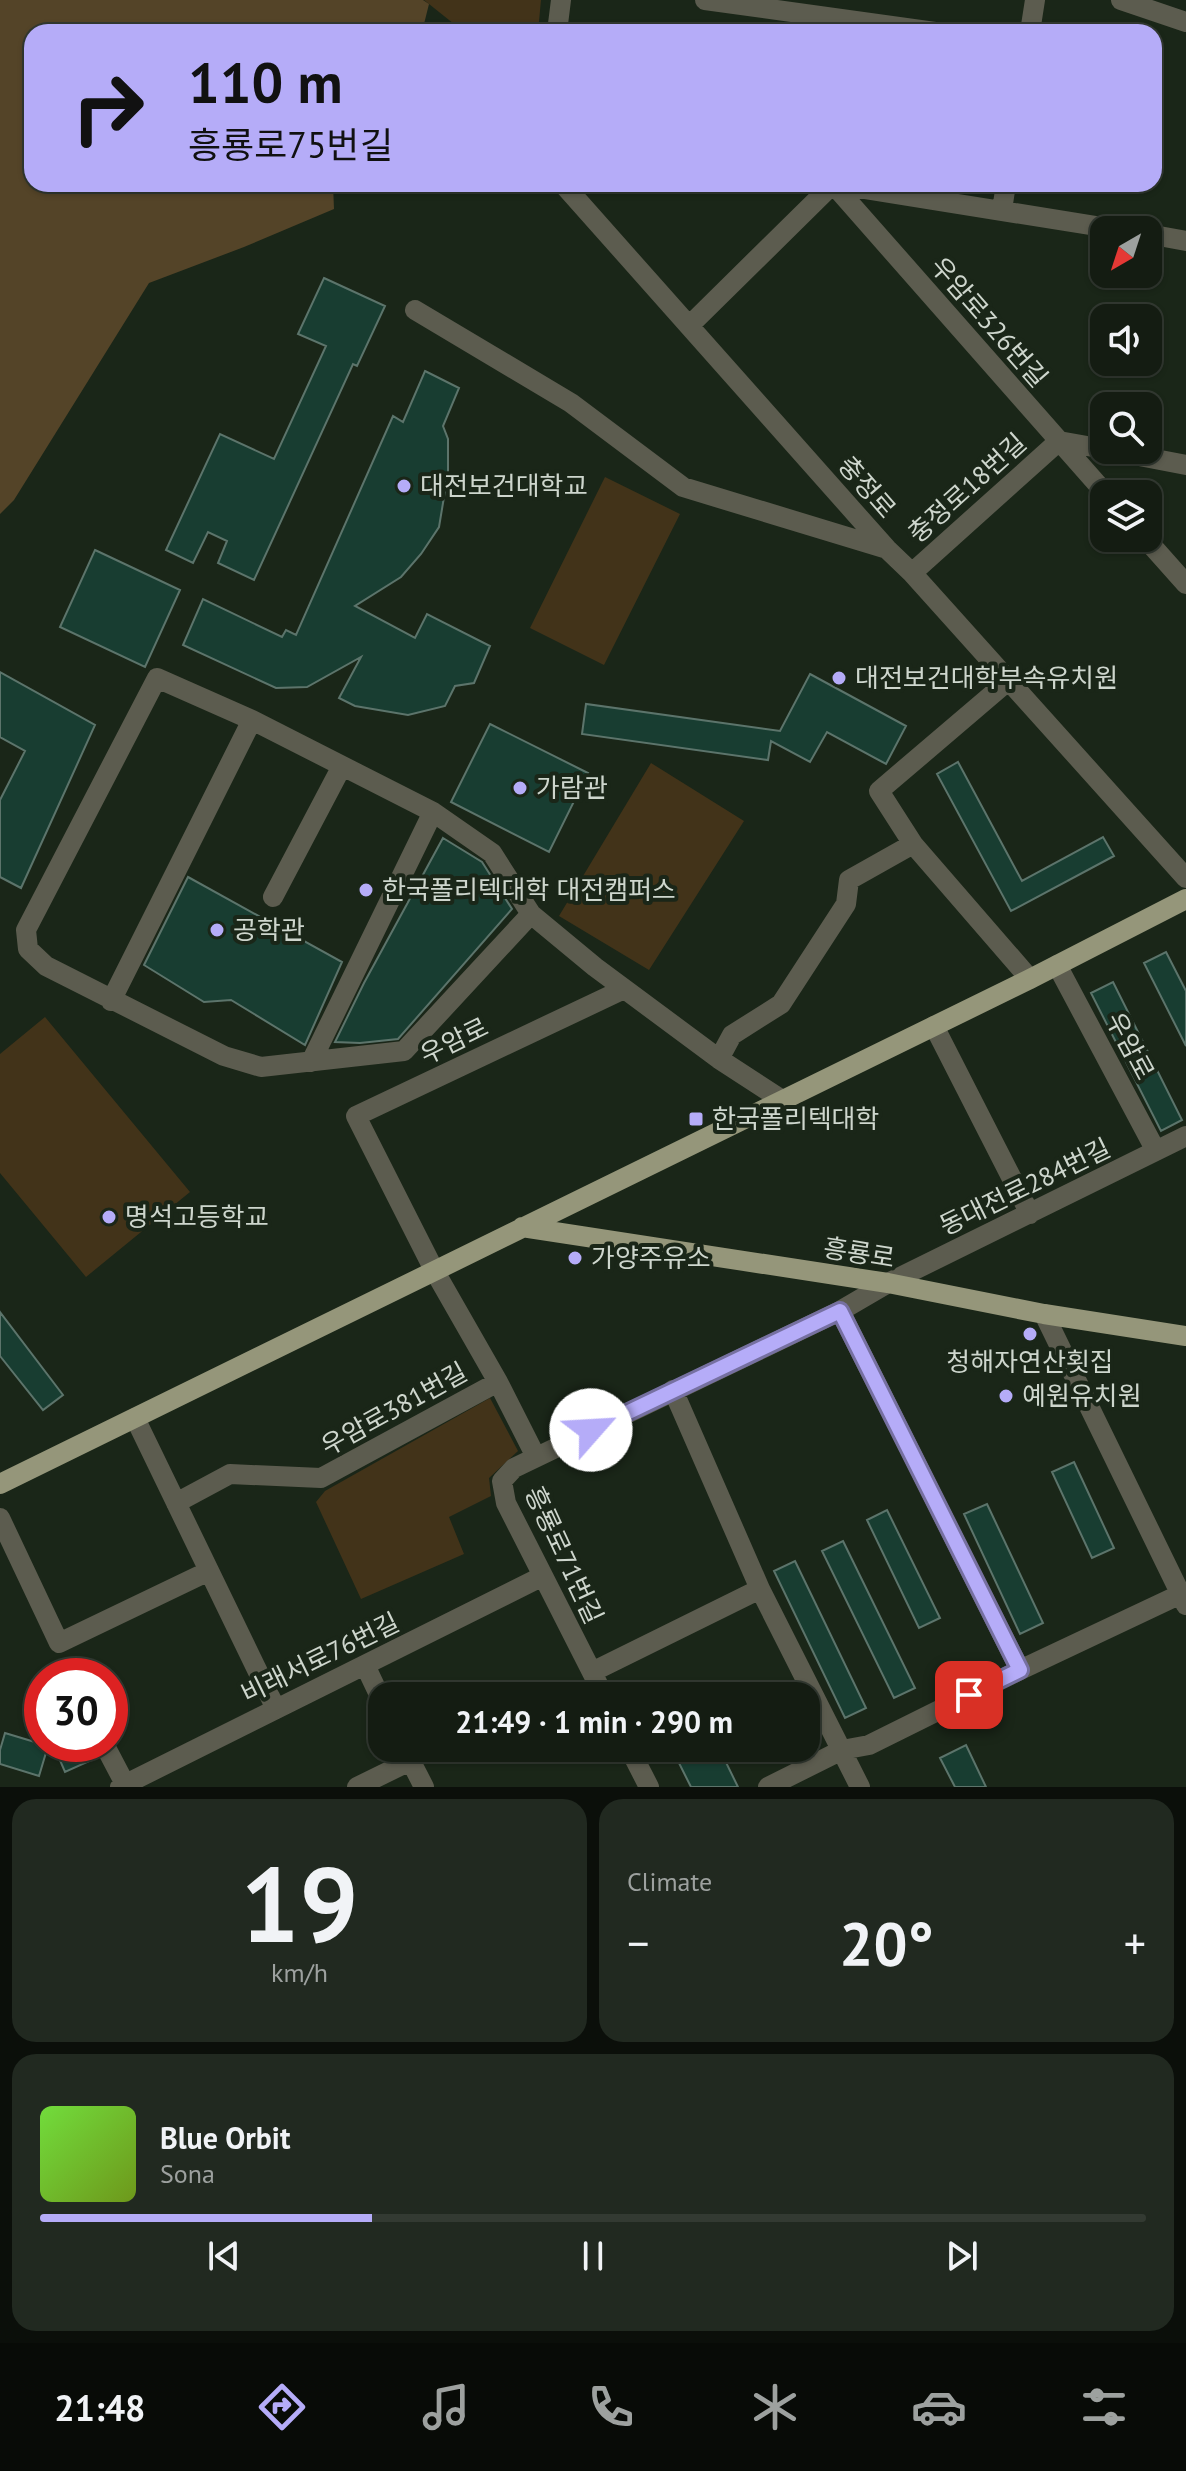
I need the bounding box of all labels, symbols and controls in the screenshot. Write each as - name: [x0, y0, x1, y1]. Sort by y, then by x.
- text: 110 m: [188, 46, 343, 118]
- icon: right: [56, 56, 160, 160]
- text: 흥룡로75번길: [188, 121, 393, 168]
- north arrow: [1090, 216, 1162, 288]
- map controls: [1090, 216, 1162, 552]
- street label: 우암로326번길: [924, 250, 1055, 394]
- button: sound: [1090, 304, 1162, 376]
- button: search: [1090, 392, 1162, 464]
- street label: 충정로18번길: [901, 426, 1033, 549]
- street label: 충정로: [831, 449, 903, 525]
- place label: 대전보건대학교: [420, 469, 587, 502]
- marker: 대전보건대학교: [395, 477, 413, 495]
- button: layers: [1090, 480, 1162, 552]
- place label: 대전보건대학부속유치원: [855, 661, 1118, 694]
- marker: 대전보건대학부속유치원: [830, 669, 848, 687]
- place label: 가람관: [536, 771, 608, 804]
- marker: 가람관: [511, 779, 529, 797]
- place label: 한국폴리텍대학 대전캠퍼스: [382, 873, 676, 906]
- marker: 한국폴리텍대학 대전캠퍼스: [357, 881, 375, 899]
- place label: 공학관: [233, 913, 305, 946]
- marker: 공학관: [208, 921, 226, 939]
- street label: 우암로: [1099, 1006, 1162, 1085]
- street label: 우암로: [414, 1010, 493, 1071]
- place label: 한국폴리텍대학: [712, 1102, 879, 1135]
- marker: 한국폴리텍대학: [687, 1110, 705, 1128]
- street label: 동대전로284번길: [934, 1131, 1116, 1242]
- place label: 명석고등학교: [125, 1200, 269, 1233]
- marker: 명석고등학교: [100, 1208, 118, 1226]
- street label: 흥룡로: [821, 1231, 897, 1274]
- place label: 가양주유소: [591, 1241, 711, 1274]
- marker: 가양주유소: [566, 1249, 584, 1267]
- marker: 청해자연산횟집: [1021, 1325, 1039, 1343]
- place label: 청해자연산횟집: [946, 1345, 1114, 1378]
- street label: 우암로381번길: [315, 1355, 473, 1462]
- place label: 예원유치원: [1022, 1379, 1142, 1412]
- marker: 예원유치원: [997, 1387, 1015, 1405]
- position arrow: [549, 1388, 633, 1472]
- street label: 흥룡로71번길: [518, 1481, 611, 1629]
- street label: 비래서로76번길: [235, 1605, 404, 1710]
- speed limit sign: 30: [24, 1658, 128, 1762]
- pin: [935, 1661, 1003, 1729]
- icon: arrive: [947, 1673, 991, 1717]
- text: 21:49 · 1 min · 290 m: [455, 1702, 733, 1741]
- text: 19: [241, 1836, 358, 1971]
- text: Climate: [627, 1865, 712, 1898]
- text: 20°: [839, 1904, 934, 1982]
- text: −: [627, 1914, 649, 1971]
- text: +: [1124, 1914, 1146, 1971]
- text: km/h: [271, 1956, 328, 1989]
- text: Blue Orbit: [160, 2118, 290, 2157]
- text: Sona: [160, 2157, 215, 2190]
- icon: previous: [202, 2234, 246, 2278]
- icon: pause: [571, 2234, 615, 2278]
- icon: next: [940, 2234, 984, 2278]
- icon: directions: [254, 2379, 310, 2435]
- icon: music: [418, 2379, 474, 2435]
- icon: phone: [583, 2379, 639, 2435]
- icon: climate: [747, 2379, 803, 2435]
- icon: car: [911, 2379, 967, 2435]
- icon: filters: [1076, 2379, 1132, 2435]
- text: 21:48: [54, 2384, 146, 2431]

